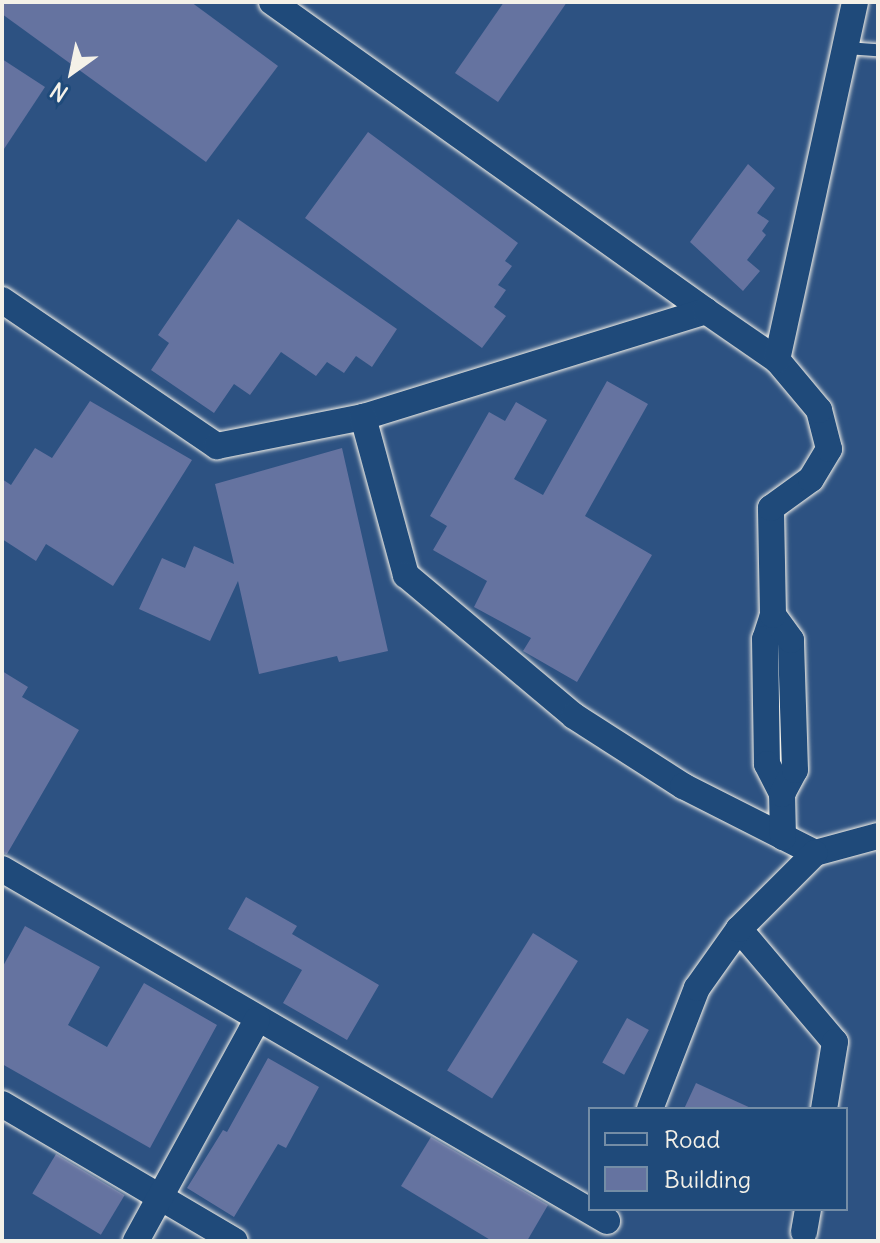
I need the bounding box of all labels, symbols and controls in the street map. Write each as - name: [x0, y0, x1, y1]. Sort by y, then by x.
- north arrow: [32, 32, 112, 112]
- text: N: [45, 76, 73, 108]
- legend: [588, 1107, 848, 1211]
- text: Road: [664, 1124, 720, 1154]
- text: Building: [664, 1164, 751, 1194]

